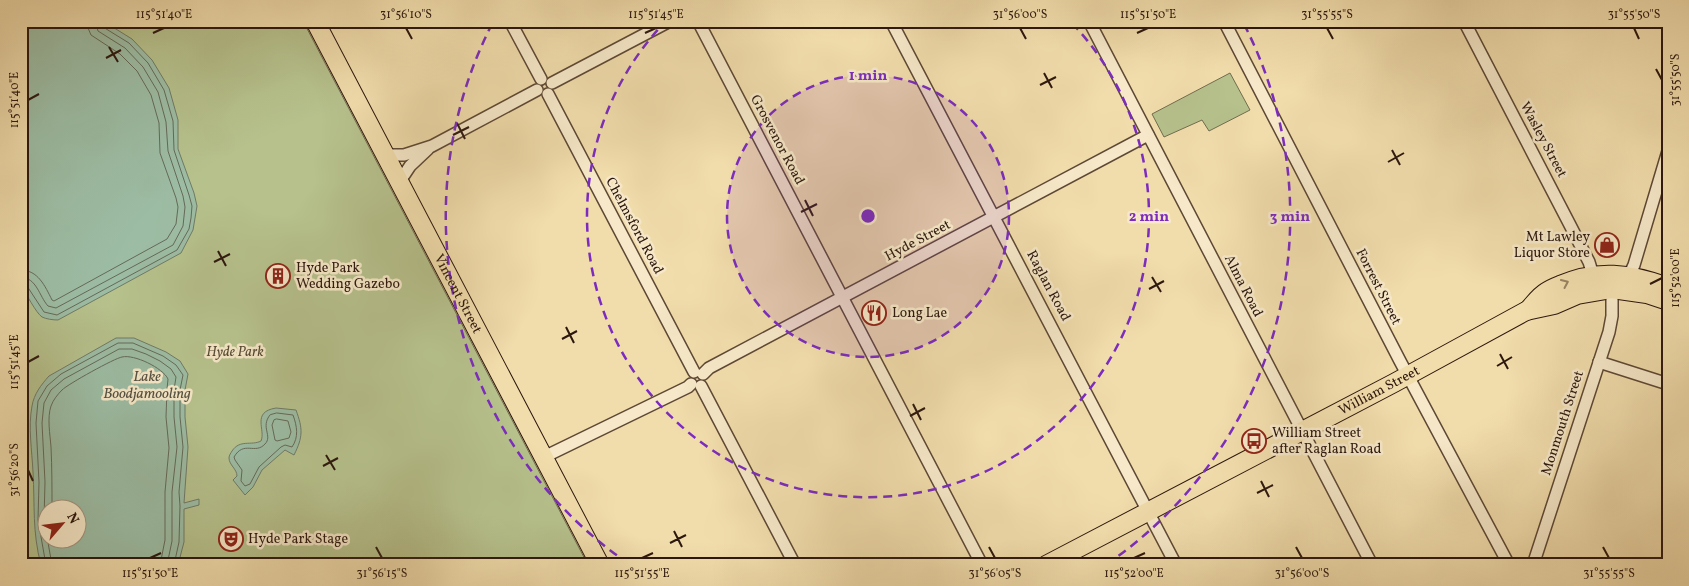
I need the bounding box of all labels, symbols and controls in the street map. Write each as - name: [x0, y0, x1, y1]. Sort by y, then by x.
- text: 115°51'40"E: [136, 7, 192, 23]
- text: 31°56'10"S: [380, 7, 432, 23]
- text: 115°51'45"E: [628, 7, 684, 23]
- text: 31°56'00"S: [993, 7, 1047, 23]
- text: 115°51'50"E: [1120, 7, 1176, 23]
- text: 31°55'55"S: [1301, 7, 1353, 23]
- text: 31°55'50"S: [1608, 7, 1660, 23]
- text: 31°55'50"S: [1668, 54, 1684, 106]
- text: 1 min: [849, 66, 887, 87]
- text: 115°51'40"E: [7, 72, 23, 128]
- street label: Grosvenor Road: [745, 92, 809, 188]
- street label: Wasley Street: [1515, 99, 1571, 181]
- street label: Chelmsford Road: [600, 174, 668, 278]
- centre of rings: [859, 207, 877, 225]
- text: 2 min: [1129, 207, 1169, 228]
- text: 3 min: [1270, 207, 1310, 228]
- street label: Hyde Street: [882, 216, 954, 266]
- place label: Mt Lawley Liquor Store: [1514, 228, 1590, 263]
- shop icon: Mt Lawley Liquor Store: [1594, 232, 1620, 258]
- street label: Forrest Street: [1351, 246, 1405, 329]
- street label: Raglan Road: [1021, 247, 1075, 325]
- text: 115°52'00"E: [1668, 248, 1684, 308]
- street label: Vincent Street: [429, 251, 487, 337]
- street label: Alma Road: [1219, 251, 1267, 321]
- place label: Hyde Park Wedding Gazebo: [296, 259, 400, 294]
- building icon: Hyde Park Wedding Gazebo: [265, 263, 291, 289]
- one-way arrow: [1560, 279, 1569, 289]
- restaurant icon: Long Lae: [861, 300, 887, 326]
- place label: Long Lae: [892, 304, 947, 323]
- text: 115°51'45"E: [7, 334, 23, 390]
- park label: Hyde Park: [206, 343, 264, 362]
- street label: William Street: [1335, 361, 1423, 420]
- water label: Lake Boodjamooling: [103, 367, 191, 405]
- street label: Monmouth Street: [1537, 368, 1589, 478]
- place label: William Street after Raglan Road: [1272, 424, 1382, 459]
- bus stop icon: William Street after Raglan Road: [1241, 428, 1267, 454]
- text: 31°56'20"S: [7, 443, 23, 497]
- north arrow: [38, 498, 88, 548]
- text: N: [61, 510, 83, 528]
- theatre icon: Hyde Park Stage: [218, 526, 244, 552]
- place label: Hyde Park Stage: [248, 530, 348, 549]
- text: 115°51'50"E: [122, 566, 178, 582]
- text: 31°56'15"S: [357, 566, 407, 582]
- text: 115°51'55"E: [614, 566, 670, 582]
- text: 31°56'05"S: [968, 566, 1022, 582]
- text: 115°52'00"E: [1104, 566, 1164, 582]
- text: 31°56'00"S: [1275, 566, 1329, 582]
- text: 31°55'55"S: [1583, 566, 1635, 582]

